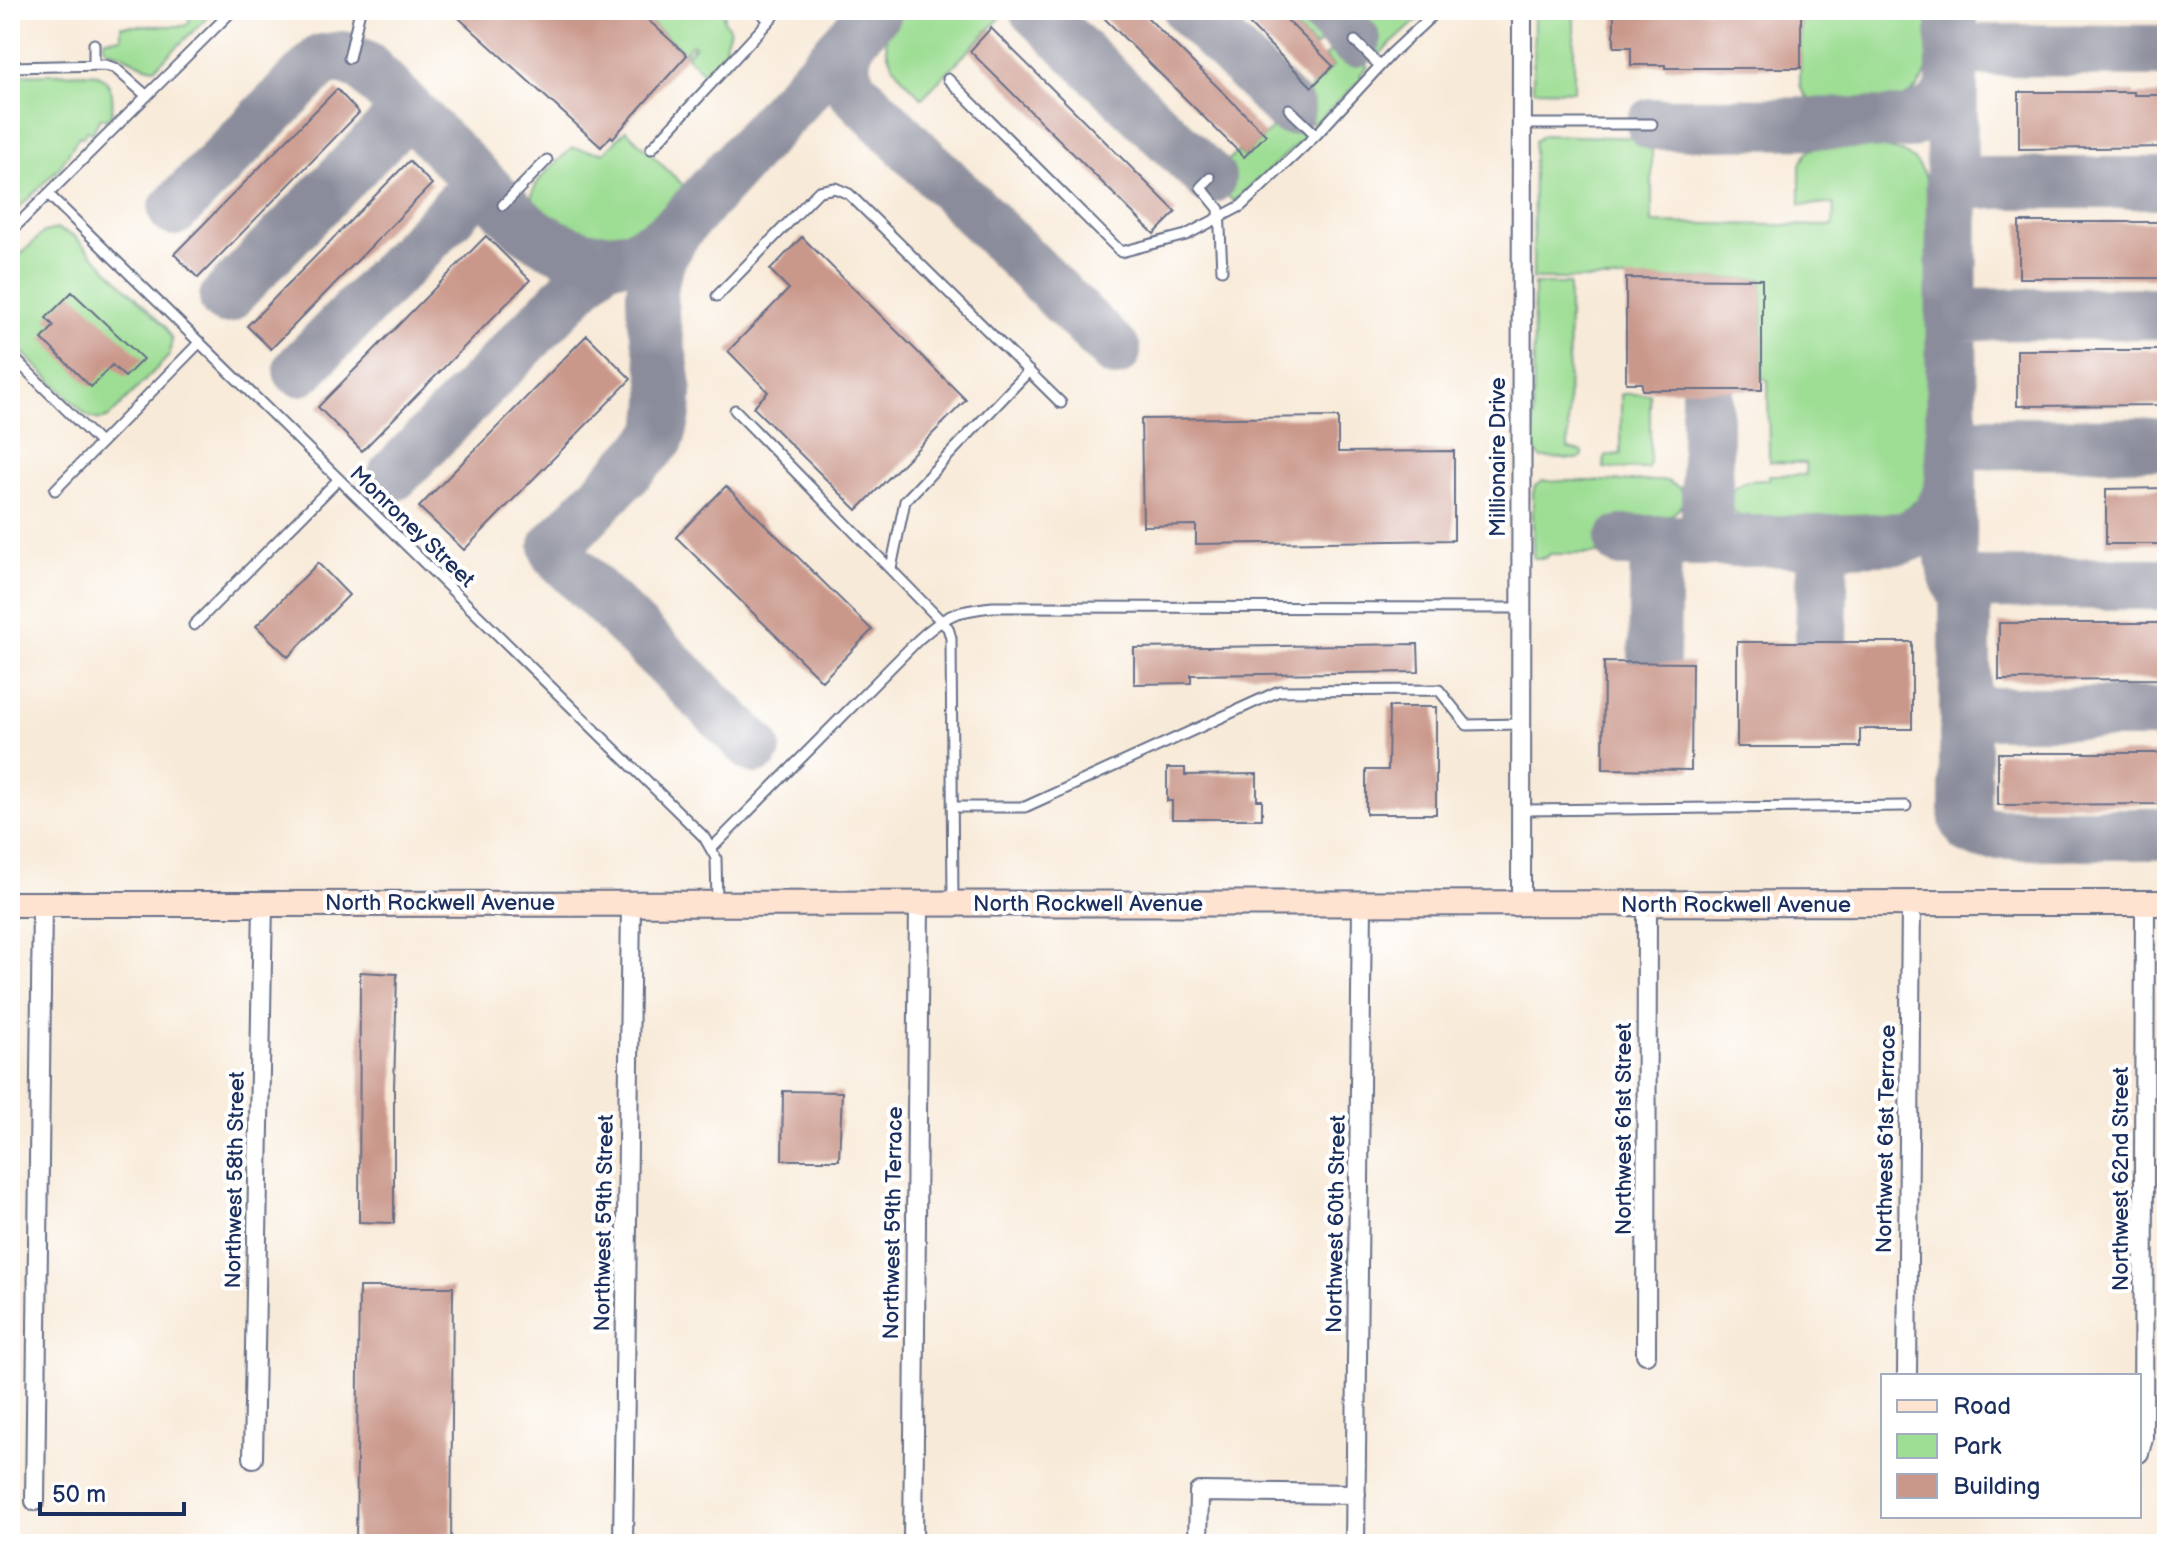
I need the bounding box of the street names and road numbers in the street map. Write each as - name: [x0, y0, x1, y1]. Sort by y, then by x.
- street label: Millionaire Drive: [1485, 377, 1512, 537]
- street label: Monroney Street: [344, 461, 480, 594]
- street label: North Rockwell Avenue: [325, 890, 555, 917]
- street label: North Rockwell Avenue: [973, 891, 1203, 918]
- street label: North Rockwell Avenue: [1621, 892, 1851, 919]
- street label: Northwest 61st Street: [1611, 1022, 1638, 1235]
- street label: Northwest 61st Terrace: [1871, 1024, 1902, 1254]
- street label: Northwest 62nd Street: [2108, 1066, 2135, 1291]
- street label: Northwest 58th Street: [220, 1071, 251, 1289]
- street label: Northwest 59th Terrace: [878, 1106, 909, 1340]
- street label: Northwest 59th Street: [589, 1114, 620, 1332]
- street label: Northwest 60th Street: [1321, 1114, 1352, 1333]

